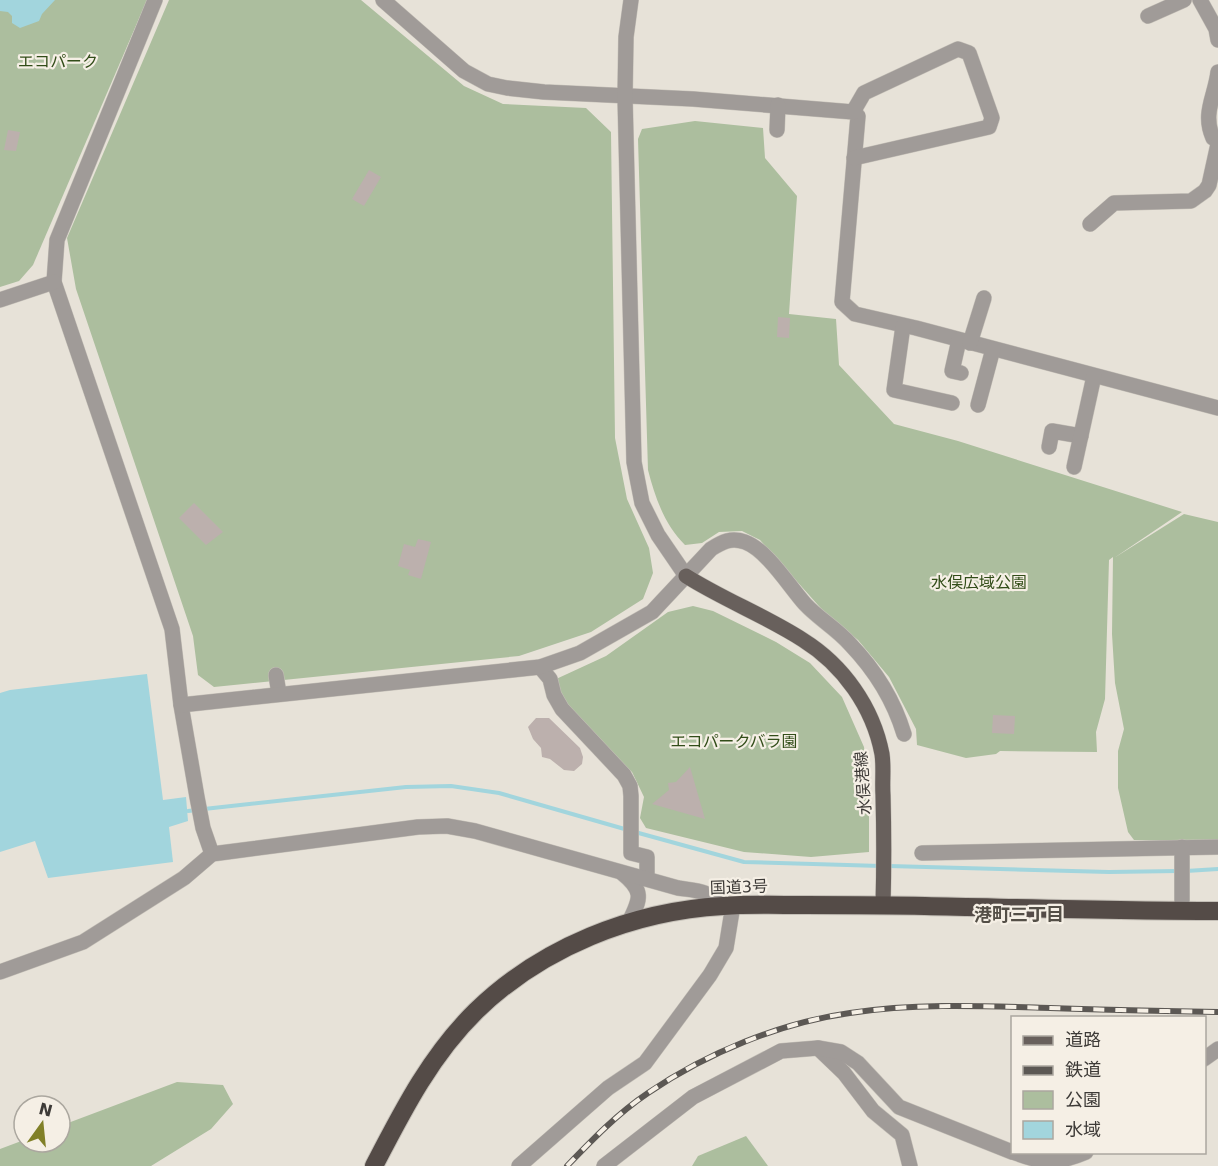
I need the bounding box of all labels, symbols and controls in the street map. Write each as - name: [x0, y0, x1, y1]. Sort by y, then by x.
- park label: エコパーク: [18, 52, 98, 71]
- park label: 水俣広域公園: [931, 573, 1027, 592]
- park label: エコパークバラ園: [670, 732, 798, 751]
- street label: 水俣港線: [851, 750, 875, 816]
- street label: 国道3号: [710, 876, 768, 898]
- district label: 港町三丁目: [974, 904, 1064, 925]
- legend: [1011, 1016, 1206, 1154]
- text: 道路: [1065, 1029, 1101, 1050]
- text: 鉄道: [1065, 1059, 1101, 1080]
- text: 公園: [1065, 1089, 1101, 1110]
- north arrow: [12, 1094, 72, 1154]
- text: N: [37, 1099, 55, 1121]
- text: 水域: [1065, 1119, 1101, 1140]

